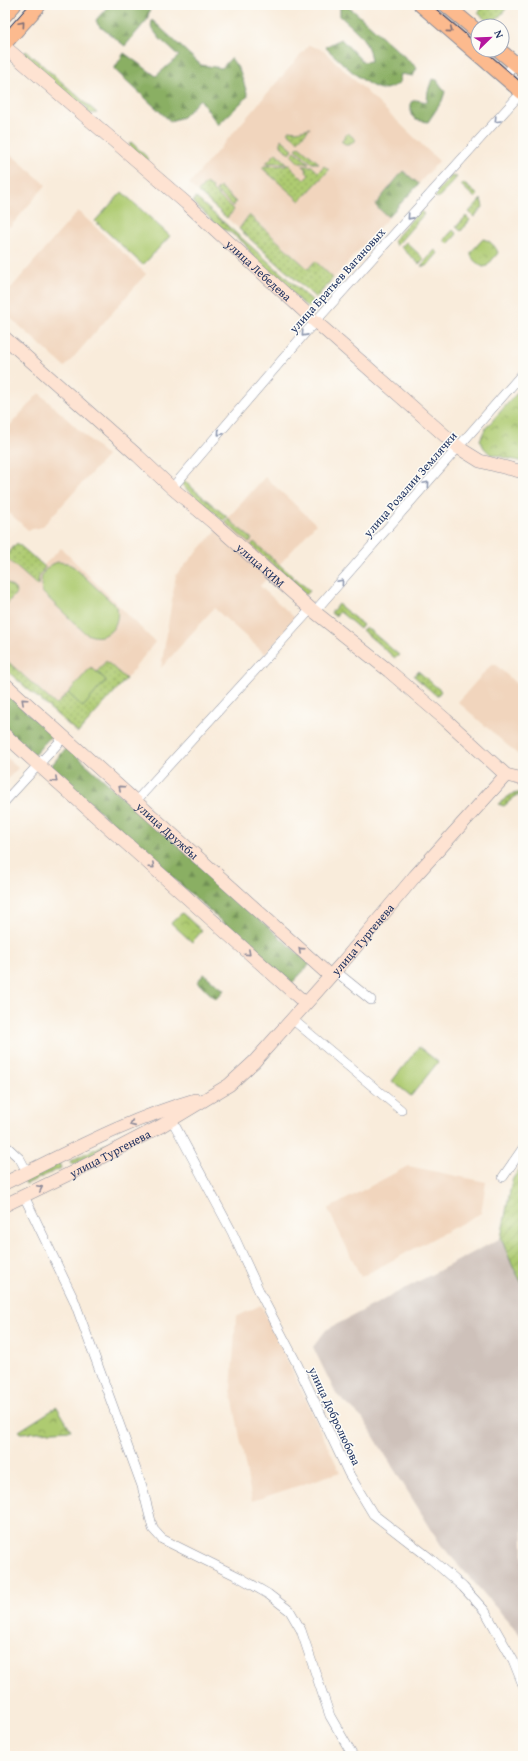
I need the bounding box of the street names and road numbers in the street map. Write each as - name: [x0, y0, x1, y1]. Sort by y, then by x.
- street label: улица Братьев Вагановых: [284, 223, 390, 337]
- street label: улица Лебедева: [222, 235, 296, 305]
- street label: улица Розалии Землячки: [359, 427, 461, 541]
- street label: улица КИМ: [232, 538, 289, 591]
- street label: улица Дружбы: [132, 797, 203, 863]
- street label: улица Тургенева: [326, 899, 398, 979]
- street label: улица Тургенева: [65, 1124, 153, 1182]
- street label: улица Добролюбова: [304, 1363, 365, 1468]

